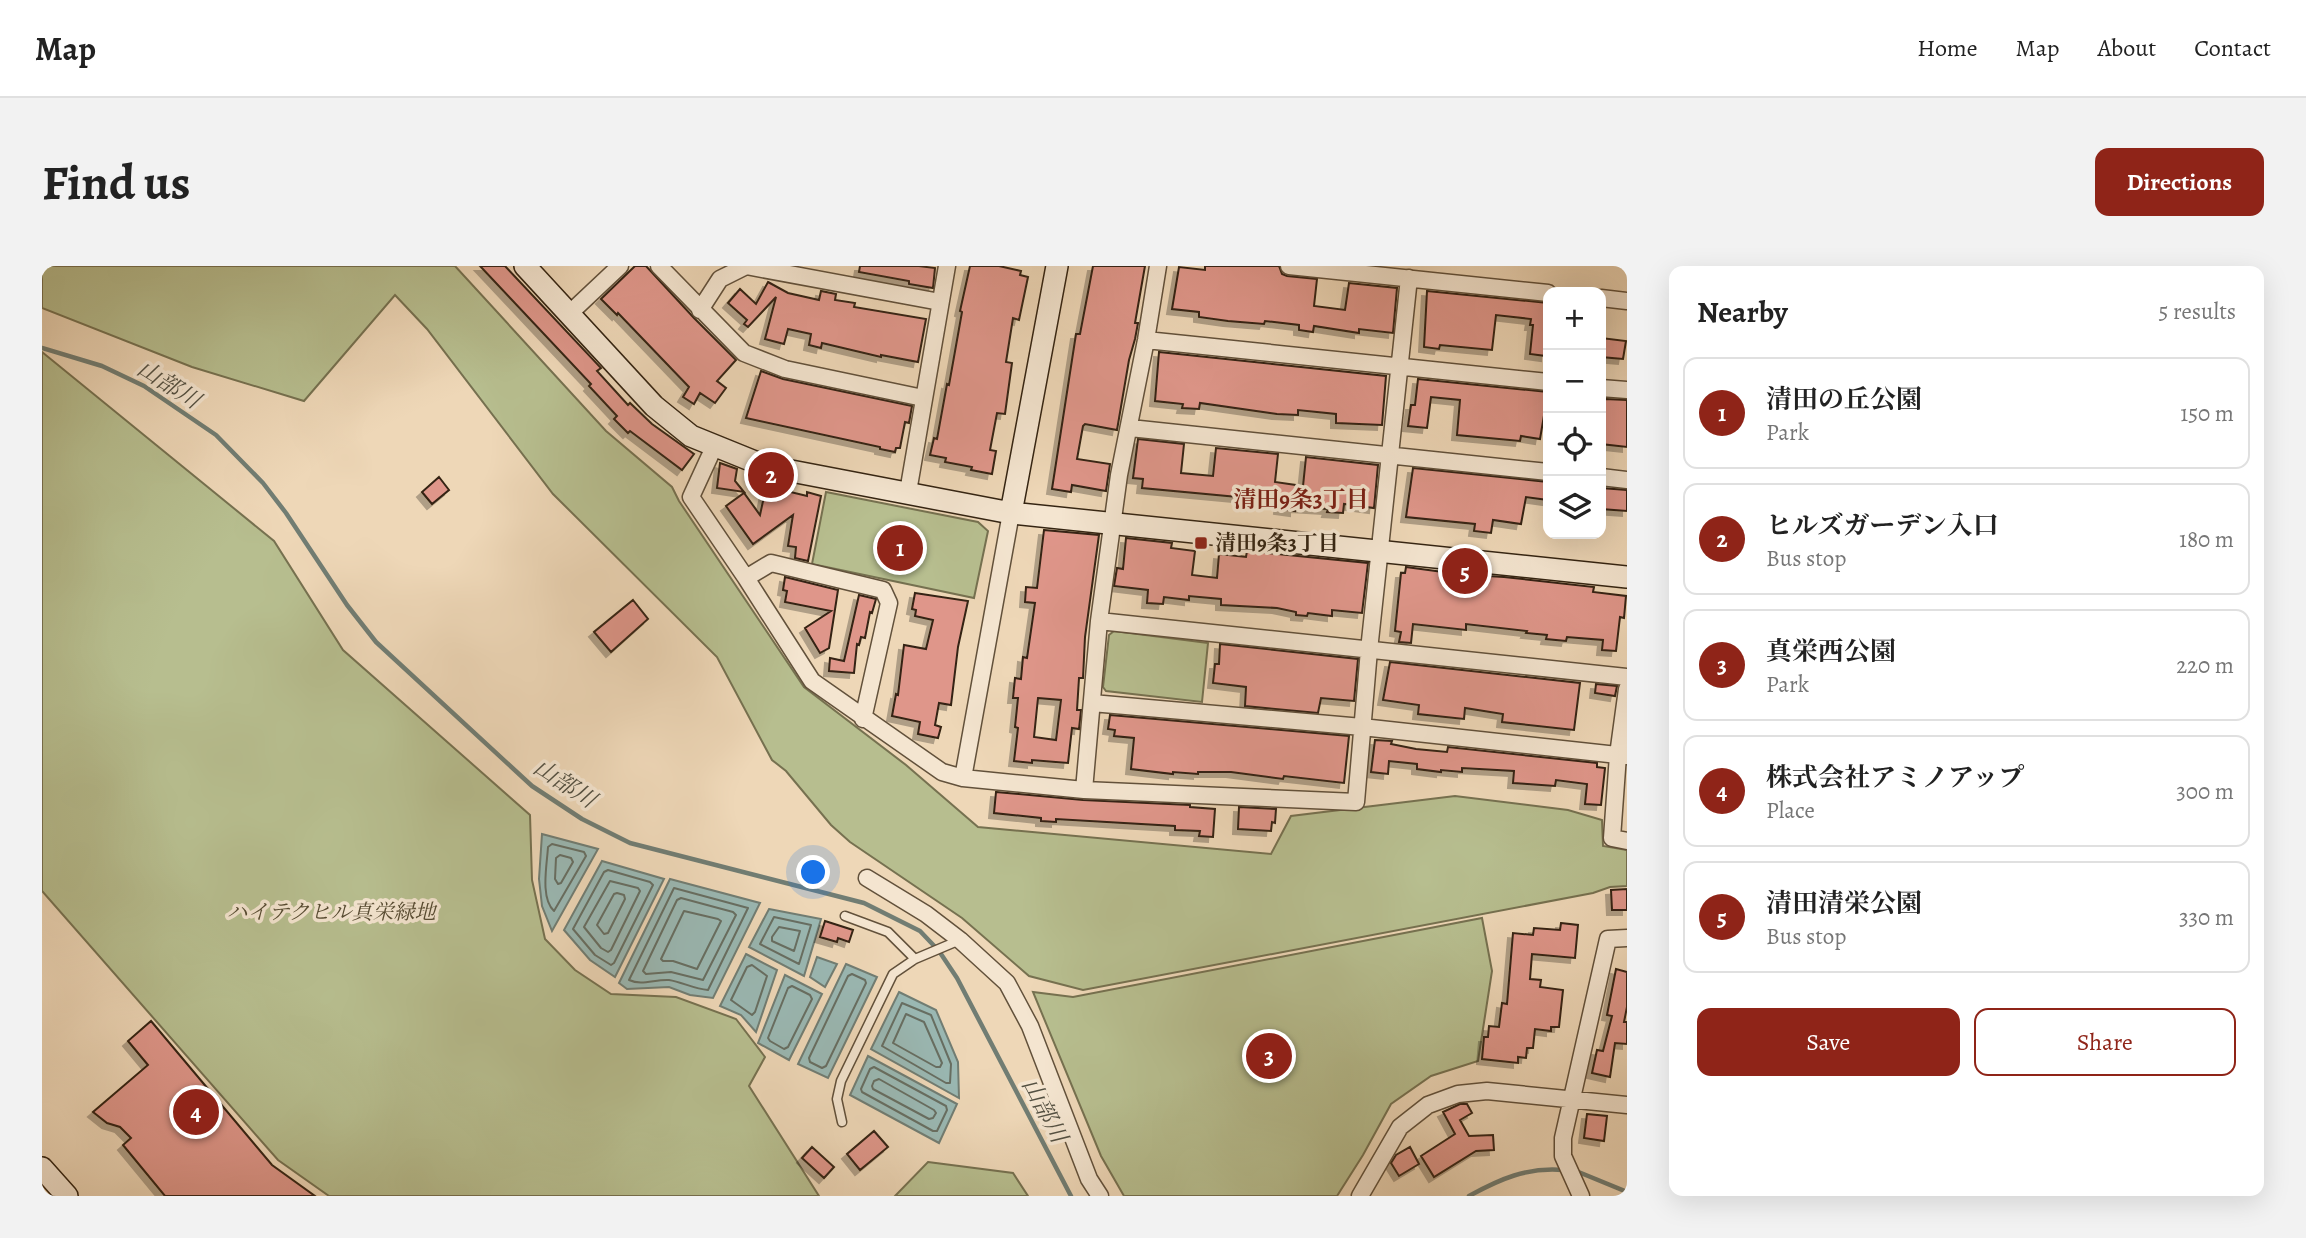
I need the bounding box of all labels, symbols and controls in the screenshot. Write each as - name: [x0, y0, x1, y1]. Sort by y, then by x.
- text: Map: [35, 26, 96, 71]
- text: Home: [1917, 32, 1978, 64]
- text: Map: [2016, 32, 2060, 64]
- text: About: [2098, 32, 2156, 64]
- text: Contact: [2194, 32, 2271, 64]
- button: Directions: [2095, 148, 2264, 216]
- text: Find us: [42, 149, 190, 216]
- map controls: [1543, 287, 1606, 539]
- button: +: [1543, 287, 1606, 350]
- text: Nearby: [1697, 292, 1788, 332]
- text: 5 results: [2159, 296, 2236, 327]
- button: −: [1543, 350, 1606, 413]
- water label: 山部川: [131, 353, 209, 417]
- text: 清田の丘公園: [1766, 382, 1922, 417]
- text: 1: [1718, 398, 1726, 429]
- text: 150 m: [2180, 398, 2234, 429]
- button: locate: [1543, 413, 1606, 476]
- text: Park: [1766, 417, 1809, 448]
- pin: 2: [748, 449, 794, 501]
- button: layers: [1543, 476, 1606, 539]
- district label: 清田9条3丁目: [1233, 484, 1369, 515]
- text: ヒルズガーデン入口: [1766, 508, 1999, 543]
- pin: 1: [877, 522, 923, 574]
- text: 2: [1716, 524, 1728, 555]
- text: 180 m: [2179, 524, 2234, 555]
- place label: 清田9条3丁目: [1215, 529, 1339, 557]
- marker: 清田9条3丁目: [1193, 535, 1209, 551]
- text: Bus stop: [1766, 543, 1846, 574]
- pin: 5: [1442, 545, 1488, 597]
- text: 真栄西公園: [1766, 634, 1896, 669]
- text: 3: [1717, 650, 1727, 681]
- text: 220 m: [2176, 650, 2234, 681]
- text: Park: [1766, 669, 1809, 700]
- water label: 山部川: [527, 752, 605, 817]
- text: 株式会社アミノアップ: [1766, 760, 2024, 795]
- text: 4: [1717, 776, 1727, 807]
- text: 300 m: [2176, 776, 2234, 807]
- text: Place: [1766, 795, 1815, 826]
- your location: [796, 855, 830, 889]
- text: 清田清栄公園: [1766, 886, 1922, 921]
- park label: ハイテクヒル真栄緑地: [226, 898, 438, 926]
- text: 5: [1717, 902, 1727, 933]
- text: 330 m: [2179, 902, 2234, 933]
- text: Bus stop: [1766, 921, 1846, 952]
- button: Save: [1697, 1008, 1960, 1076]
- button: Share: [1974, 1008, 2236, 1076]
- pin: 3: [1246, 1030, 1292, 1082]
- water label: 山部川: [1015, 1072, 1076, 1151]
- pin: 4: [173, 1086, 219, 1138]

